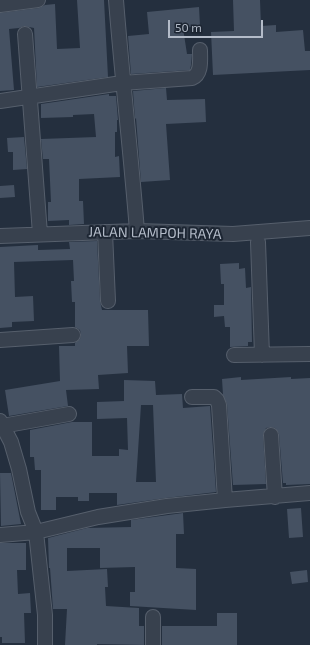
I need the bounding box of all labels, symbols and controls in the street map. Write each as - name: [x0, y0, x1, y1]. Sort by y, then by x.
- scale bar: [170, 12, 265, 38]
- text: 50 m: [175, 20, 202, 34]
- street label: JALAN LAMPOH RAYA: [88, 223, 222, 243]

